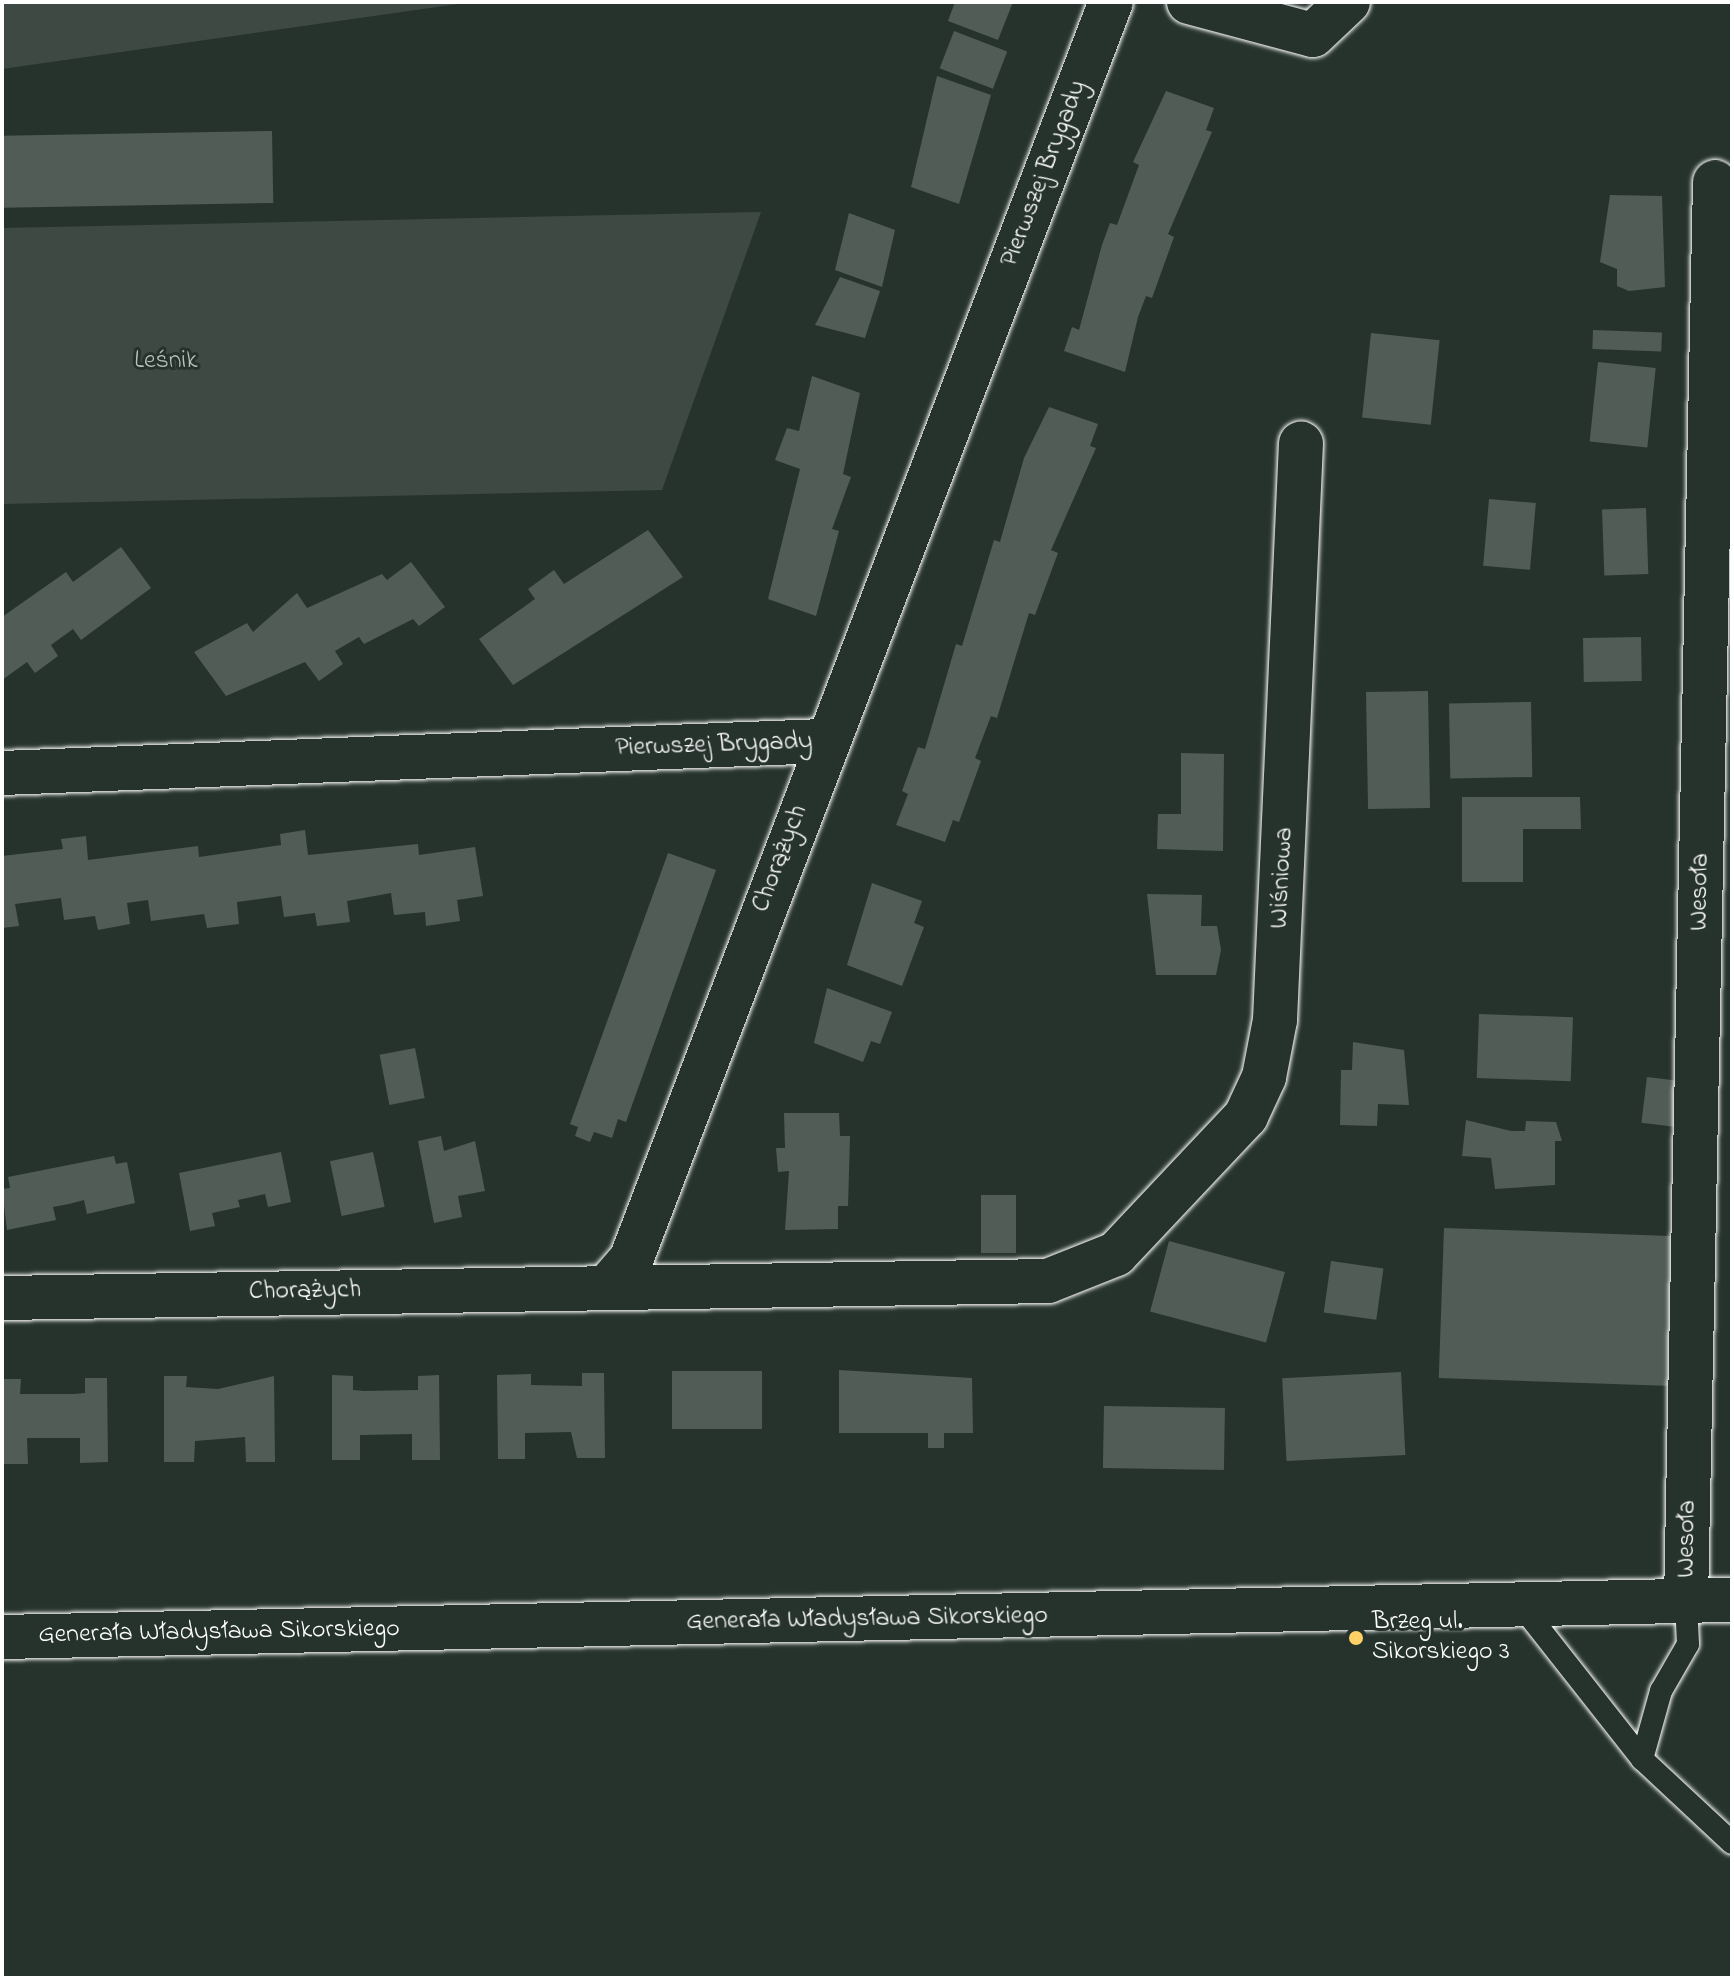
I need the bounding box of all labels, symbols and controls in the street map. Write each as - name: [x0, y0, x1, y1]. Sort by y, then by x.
- street label: Pierwszej Brygady: [995, 76, 1095, 272]
- park label: Leśnik: [134, 346, 198, 378]
- street label: Pierwszej Brygady: [615, 727, 813, 765]
- street label: Chorążych: [746, 801, 816, 917]
- street label: Wiśniowa: [1265, 827, 1301, 929]
- street label: Wesoła: [1685, 853, 1717, 931]
- street label: Chorążych: [249, 1275, 361, 1309]
- street label: Wesoła: [1672, 1500, 1704, 1578]
- street label: Generała Władysława Sikorskiego: [686, 1601, 1048, 1639]
- place label: Brzeg ul. Sikorskiego 3: [1372, 1607, 1510, 1668]
- street label: Generała Władysława Sikorskiego: [38, 1614, 400, 1652]
- marker: Brzeg ul. Sikorskiego 3: [1347, 1629, 1365, 1647]

